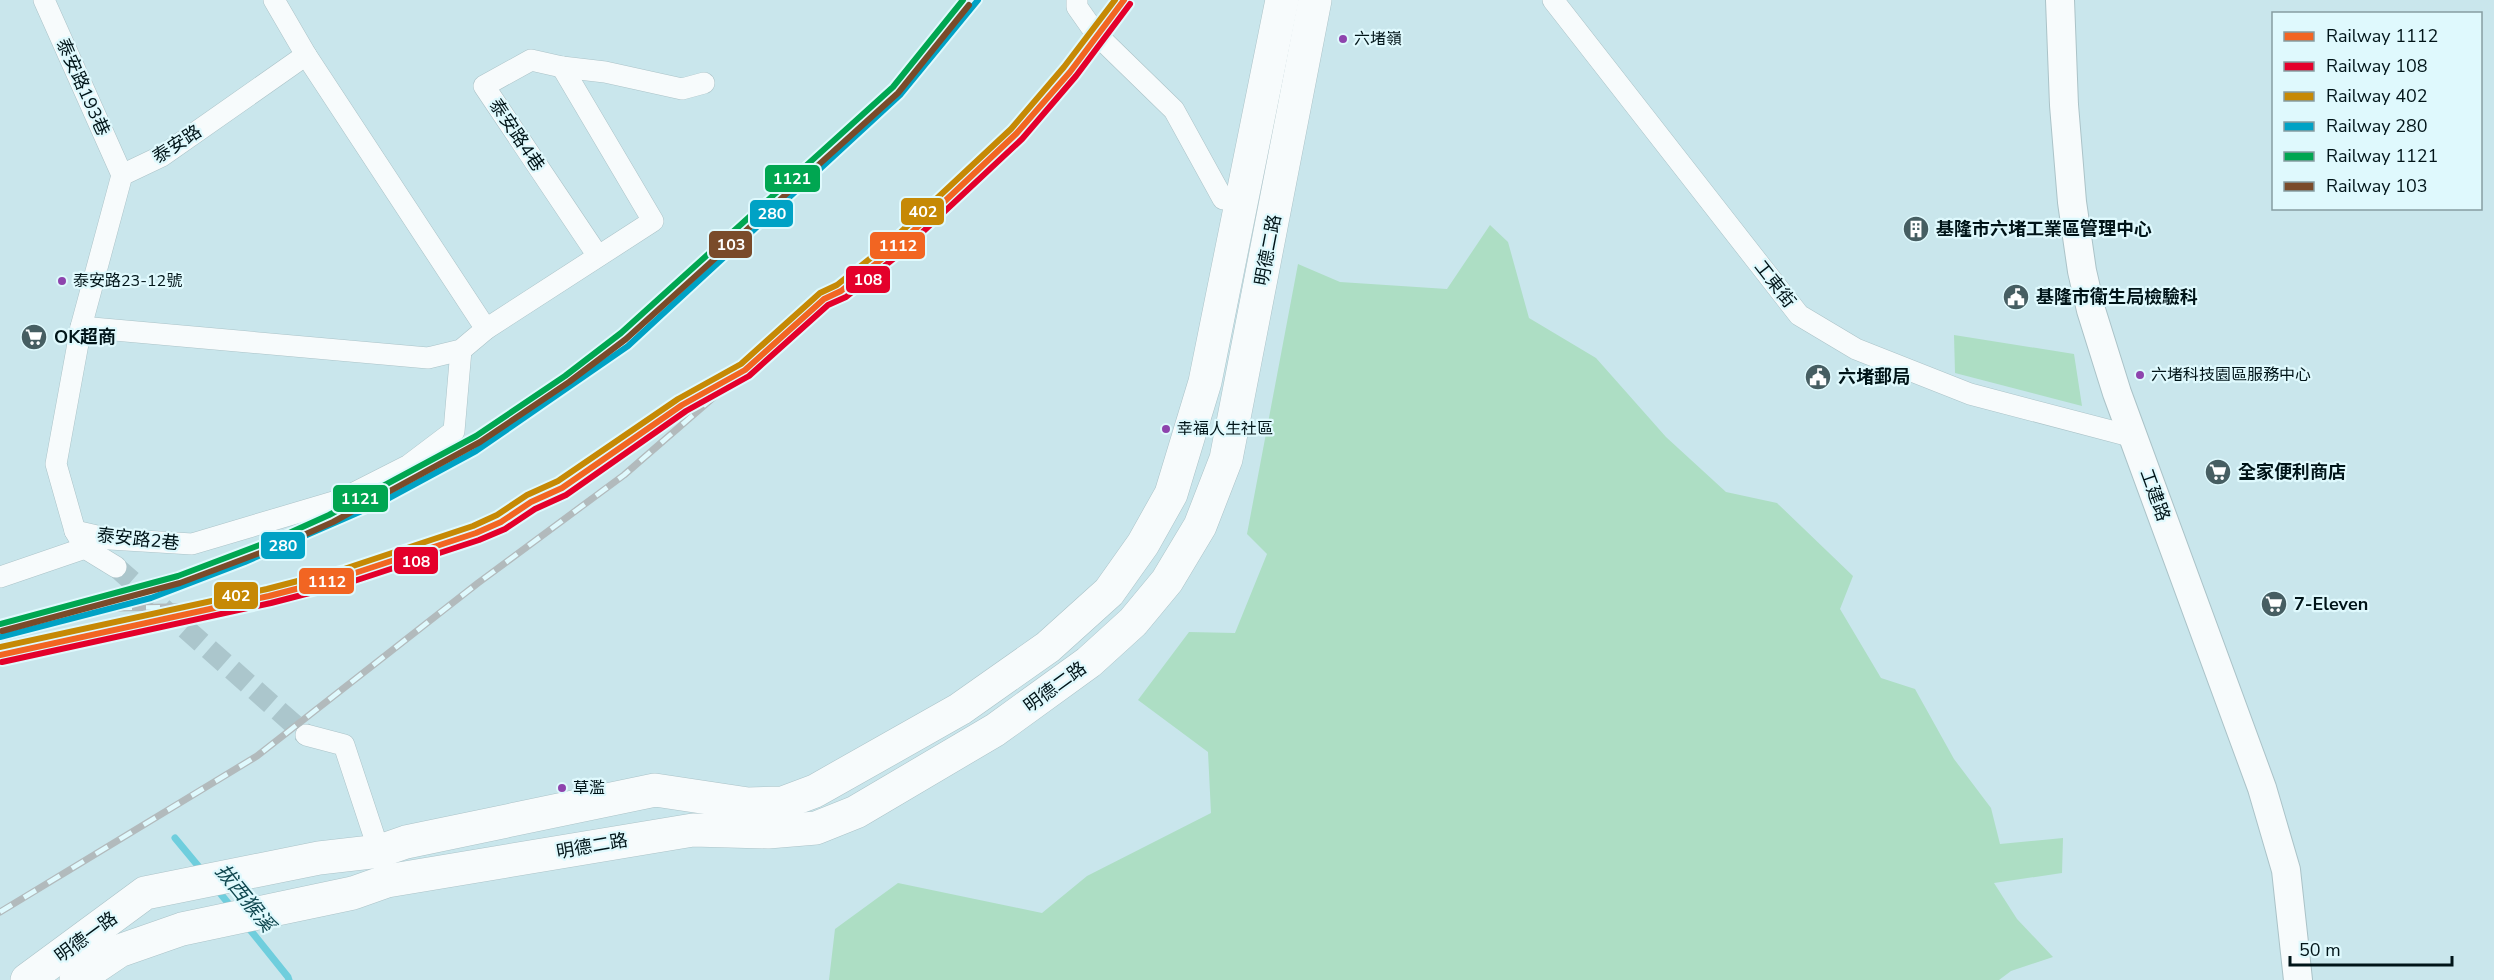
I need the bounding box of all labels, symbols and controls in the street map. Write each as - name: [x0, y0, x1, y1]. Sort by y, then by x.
- legend: [2272, 12, 2482, 210]
- text: Railway 1112: [2326, 24, 2438, 48]
- place label: 六堵嶺: [1354, 28, 1402, 50]
- marker: 六堵嶺: [1337, 33, 1349, 45]
- street label: 泰安路193巷: [51, 34, 115, 140]
- text: Railway 108: [2326, 54, 2428, 78]
- text: Railway 402: [2326, 84, 2428, 108]
- street label: 泰安路4巷: [484, 94, 550, 176]
- text: Railway 280: [2326, 114, 2428, 138]
- street label: 泰安路: [148, 119, 206, 169]
- text: Railway 1121: [2326, 144, 2438, 168]
- line badge: 1121: [764, 164, 821, 193]
- text: 1121: [773, 168, 811, 190]
- text: Railway 103: [2326, 174, 2428, 198]
- line badge: 402: [900, 197, 945, 226]
- line badge: 280: [749, 199, 794, 228]
- text: 402: [909, 201, 937, 223]
- text: 280: [758, 203, 786, 225]
- street label: 明德二路: [1249, 212, 1287, 288]
- building icon: 基隆市六堵工業區管理中心: [1901, 214, 1931, 244]
- place label: 基隆市六堵工業區管理中心: [1936, 217, 2152, 241]
- line badge: 103: [708, 230, 753, 259]
- line badge: 1112: [869, 231, 926, 260]
- text: 103: [717, 234, 745, 256]
- text: 1112: [879, 235, 917, 257]
- street label: 工東街: [1749, 255, 1801, 313]
- line badge: 108: [845, 265, 891, 294]
- text: 108: [854, 269, 882, 291]
- place label: 泰安路23-12號: [73, 270, 182, 292]
- marker: 泰安路23-12號: [56, 275, 68, 287]
- public building icon: 基隆市衛生局檢驗科: [2001, 282, 2031, 312]
- place label: 基隆市衛生局檢驗科: [2036, 285, 2198, 309]
- supermarket icon: OK超商: [19, 322, 49, 352]
- place label: OK超商: [54, 325, 116, 349]
- public building icon: 六堵郵局: [1803, 362, 1833, 392]
- place label: 六堵科技園區服務中心: [2151, 364, 2311, 386]
- place label: 六堵郵局: [1838, 365, 1910, 389]
- marker: 六堵科技園區服務中心: [2134, 369, 2146, 381]
- place label: 幸福人生社區: [1177, 418, 1273, 440]
- marker: 幸福人生社區: [1160, 423, 1172, 435]
- supermarket icon: 全家便利商店: [2203, 457, 2233, 487]
- place label: 全家便利商店: [2238, 460, 2346, 484]
- street label: 工建路: [2134, 466, 2176, 524]
- line badge: 1121: [332, 484, 389, 513]
- text: 1121: [341, 488, 379, 510]
- street label: 泰安路2巷: [96, 523, 180, 555]
- line badge: 280: [260, 531, 306, 560]
- text: 280: [269, 535, 297, 557]
- line badge: 108: [393, 546, 439, 575]
- text: 108: [402, 551, 430, 573]
- line badge: 1112: [298, 567, 355, 595]
- text: 1112: [308, 571, 346, 593]
- line badge: 402: [213, 581, 259, 610]
- text: 402: [222, 585, 250, 607]
- supermarket icon: 7-Eleven: [2259, 589, 2289, 619]
- place label: 7-Eleven: [2294, 592, 2368, 616]
- street label: 明德二路: [1019, 656, 1091, 718]
- place label: 草濫: [573, 777, 605, 799]
- marker: 草濫: [556, 782, 568, 794]
- street label: 明德二路: [554, 828, 630, 864]
- water label: 拔西猴溪: [209, 858, 283, 940]
- street label: 明德一路: [50, 906, 122, 968]
- scale bar: [2290, 929, 2452, 967]
- text: 50 m: [2299, 938, 2341, 962]

